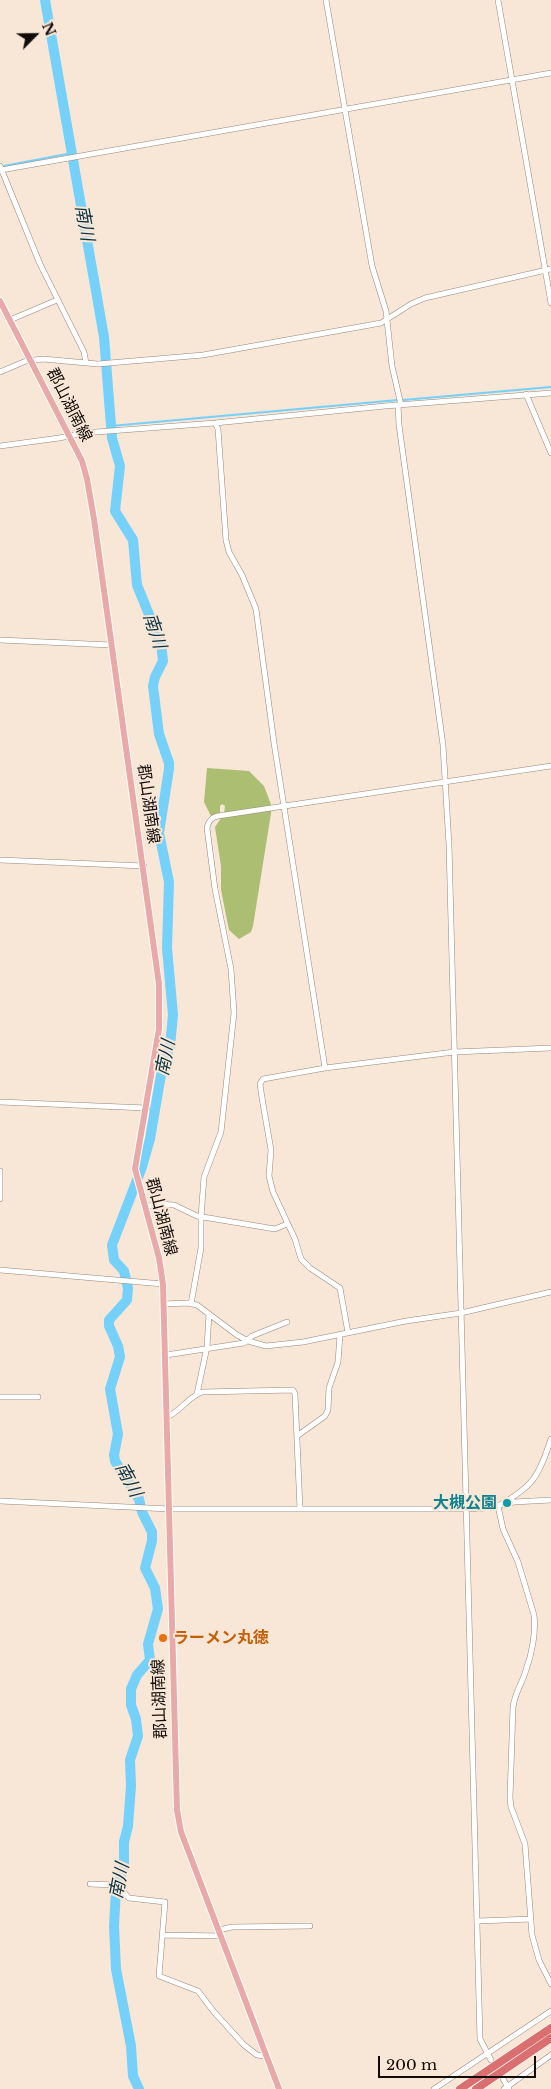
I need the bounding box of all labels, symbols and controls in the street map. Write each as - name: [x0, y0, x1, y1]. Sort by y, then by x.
- north arrow: [10, 10, 60, 60]
- text: N: [38, 20, 60, 39]
- water label: 南川: [70, 203, 98, 243]
- street label: 郡山湖南線: [42, 365, 96, 445]
- water label: 南川: [138, 611, 170, 651]
- street label: 郡山湖南線: [133, 763, 163, 845]
- water label: 南川: [152, 1038, 180, 1078]
- street label: 郡山湖南線: [141, 1176, 181, 1258]
- water label: 南川: [110, 1459, 146, 1501]
- place label: 大槻公園: [433, 1493, 497, 1513]
- marker: 大槻公園: [501, 1497, 513, 1509]
- place label: ラーメン丸徳: [173, 1628, 269, 1648]
- marker: ラーメン丸徳: [157, 1632, 169, 1644]
- street label: 郡山湖南線: [149, 1659, 171, 1739]
- water label: 南川: [106, 1861, 134, 1901]
- scale bar: [381, 2046, 538, 2078]
- text: 200 m: [386, 2055, 437, 2074]

